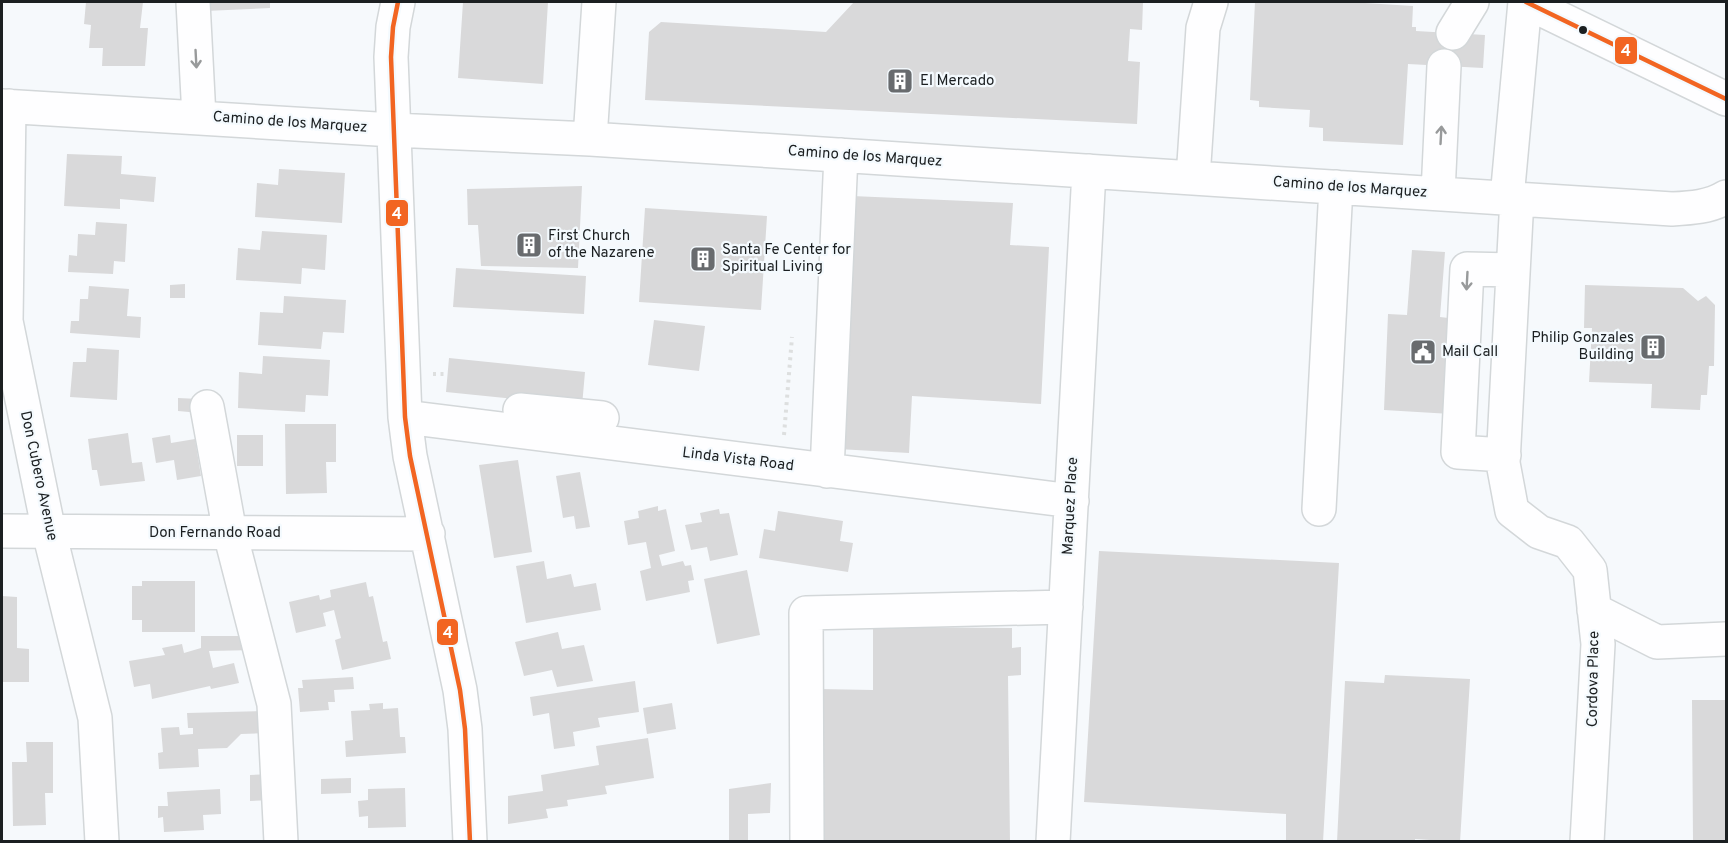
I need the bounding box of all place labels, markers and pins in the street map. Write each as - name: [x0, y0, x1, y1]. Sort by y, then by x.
- unlabelled marker: [1577, 24, 1589, 36]
- building icon: El Mercado: [885, 66, 915, 96]
- place label: El Mercado: [920, 72, 994, 91]
- place label: First Church of the Nazarene: [548, 227, 655, 263]
- building icon: First Church of the Nazarene: [514, 230, 544, 260]
- place label: Santa Fe Center for Spiritual Living: [722, 241, 851, 277]
- building icon: Santa Fe Center for Spiritual Living: [688, 244, 718, 274]
- place label: Philip Gonzales Building: [1531, 329, 1634, 365]
- building icon: Philip Gonzales Building: [1638, 332, 1668, 362]
- public building icon: Mail Call: [1408, 337, 1438, 367]
- place label: Mail Call: [1442, 343, 1498, 362]

